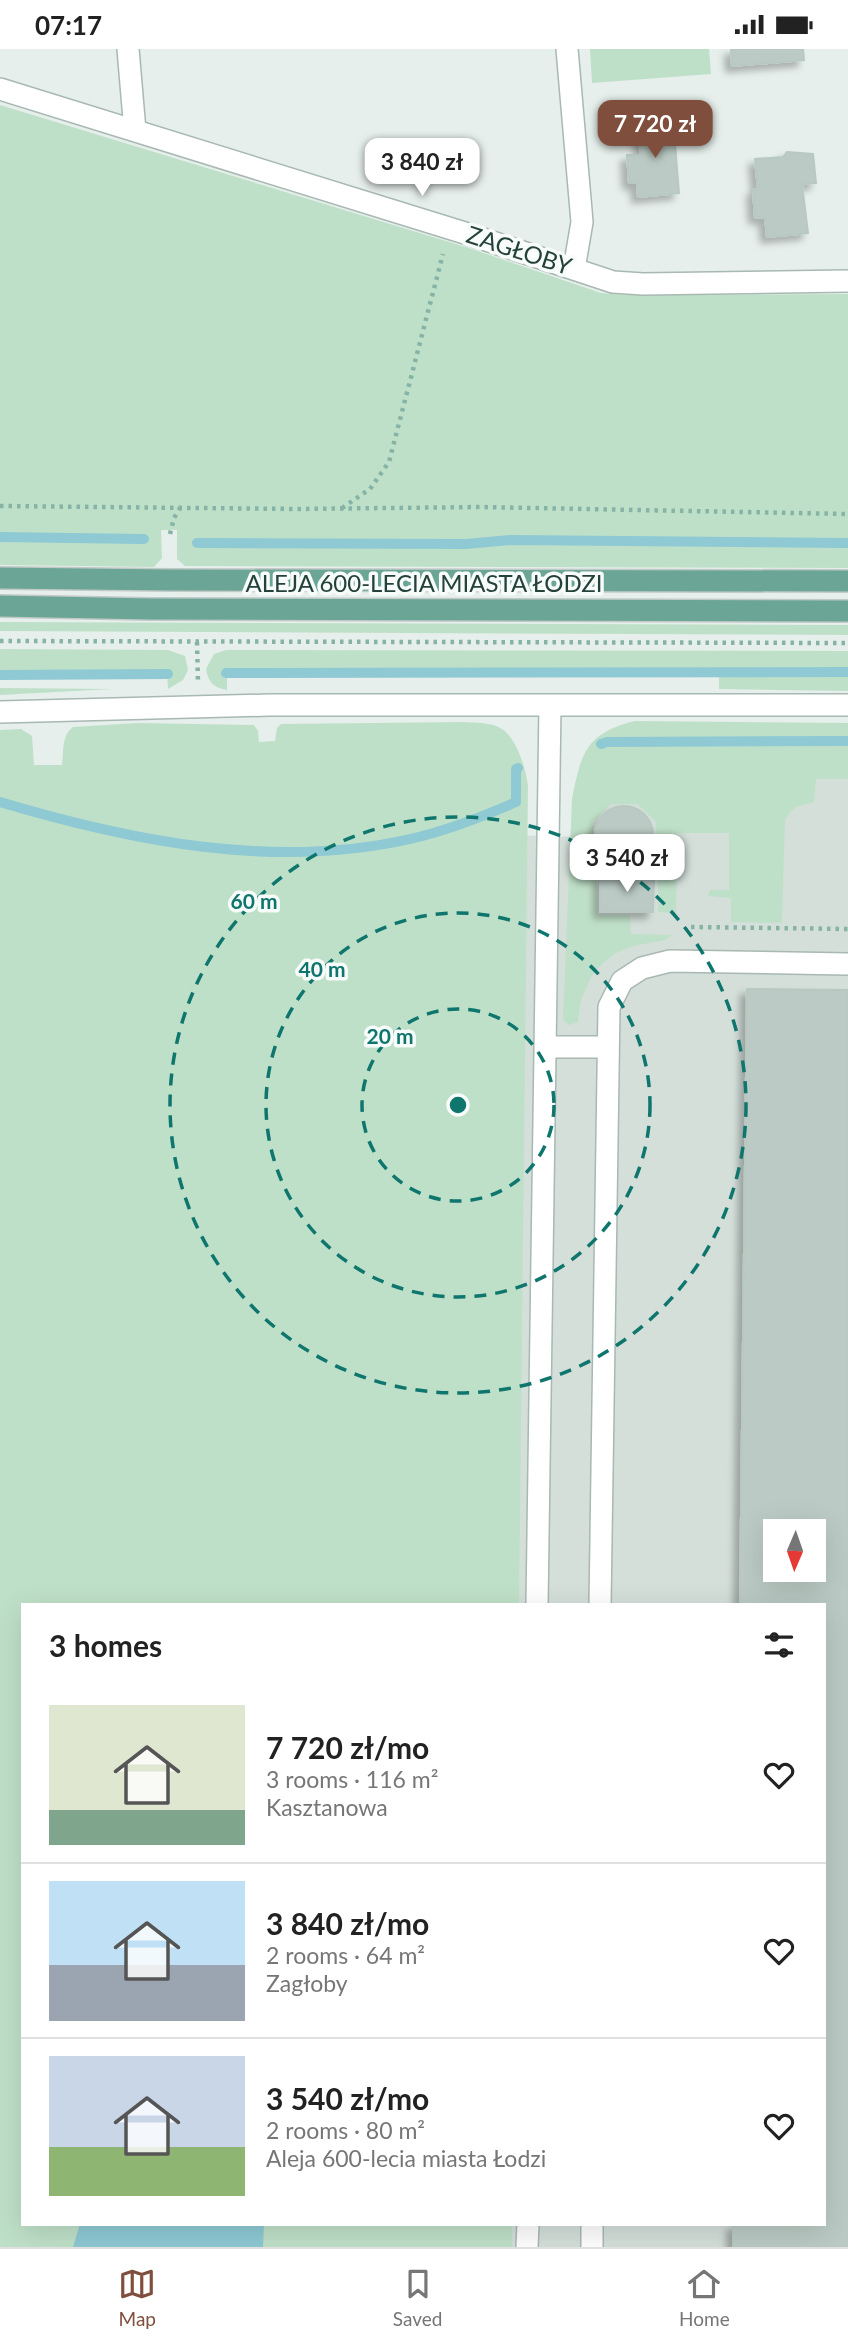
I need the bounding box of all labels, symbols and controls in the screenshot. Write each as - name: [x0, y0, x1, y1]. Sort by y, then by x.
- text: 07:17: [35, 9, 102, 41]
- pin: 7 720 zł: [583, 101, 727, 160]
- text: 7 720 zł: [614, 109, 696, 137]
- pin: 3 840 zł: [350, 139, 494, 198]
- text: 3 840 zł: [381, 147, 463, 175]
- street label: ZAGŁOBY: [463, 219, 576, 280]
- street label: ALEJA 600-LECIA MIASTA ŁODZI: [246, 568, 602, 597]
- pin: 3 540 zł: [555, 835, 699, 894]
- text: 3 540 zł: [586, 843, 668, 871]
- text: 60 m: [230, 888, 278, 913]
- text: 40 m: [298, 956, 346, 981]
- text: 20 m: [366, 1023, 414, 1048]
- centre of rings: [446, 1093, 470, 1117]
- north arrow: [763, 1519, 826, 1582]
- map controls: [763, 1519, 826, 1582]
- icon: filters: [760, 1626, 798, 1664]
- text: 3 homes: [49, 1627, 162, 1663]
- text: 7 720 zł/mo: [266, 1729, 429, 1765]
- icon: home: [105, 1733, 189, 1817]
- icon: heart: [760, 1756, 798, 1794]
- text: 3 rooms · 116 m²: [266, 1765, 438, 1793]
- text: Kasztanowa: [266, 1793, 388, 1821]
- text: 3 840 zł/mo: [266, 1905, 429, 1941]
- icon: home: [105, 1909, 189, 1993]
- icon: heart: [760, 1932, 798, 1970]
- text: 2 rooms · 64 m²: [266, 1941, 425, 1969]
- text: Zagłoby: [266, 1969, 348, 1997]
- text: 3 540 zł/mo: [266, 2080, 429, 2116]
- icon: home: [105, 2084, 189, 2168]
- icon: heart: [760, 2107, 798, 2145]
- text: 2 rooms · 80 m²: [266, 2116, 425, 2144]
- text: Aleja 600-lecia miasta Łodzi: [266, 2144, 546, 2172]
- tab: Map: [118, 2265, 156, 2330]
- tab: Saved: [393, 2265, 442, 2330]
- tab: Home: [679, 2265, 730, 2330]

